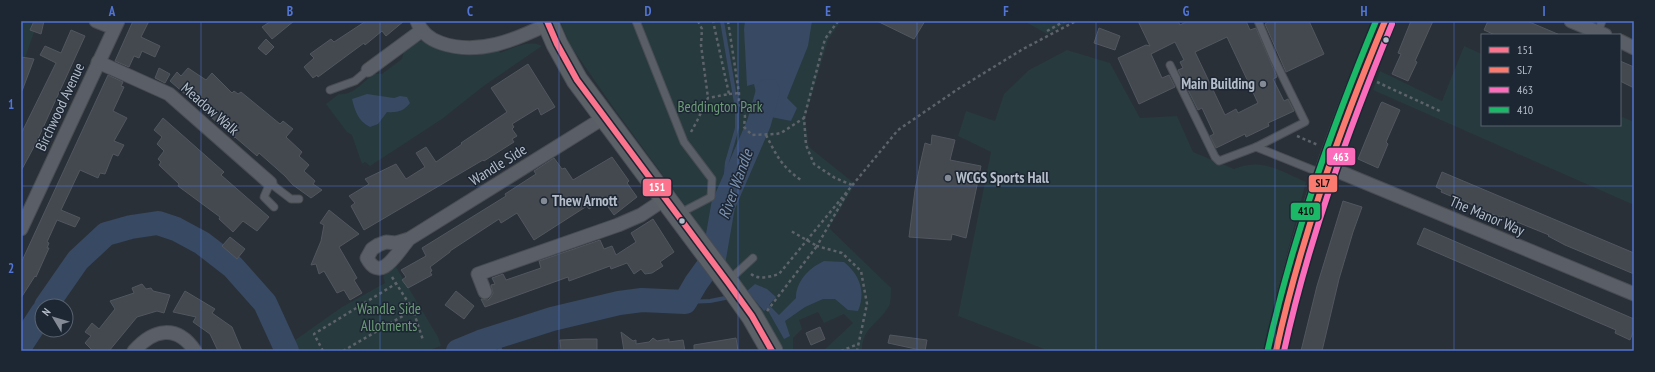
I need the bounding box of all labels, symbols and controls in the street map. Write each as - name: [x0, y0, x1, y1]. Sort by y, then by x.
- text: A: [108, 3, 116, 20]
- text: B: [287, 3, 293, 20]
- text: C: [467, 3, 473, 20]
- text: D: [645, 3, 652, 20]
- text: E: [825, 3, 831, 20]
- text: F: [1003, 3, 1009, 20]
- text: G: [1183, 3, 1190, 20]
- text: H: [1361, 3, 1368, 20]
- text: I: [1542, 3, 1546, 20]
- legend: [1481, 34, 1621, 126]
- unlabelled marker: [1381, 35, 1391, 45]
- text: 151: [1517, 42, 1533, 57]
- street label: Birchwood Avenue: [31, 60, 88, 154]
- text: SL7: [1517, 62, 1533, 77]
- place label: Main Building: [1181, 74, 1255, 93]
- street label: Meadow Walk: [177, 78, 243, 139]
- marker: Main Building: [1258, 79, 1268, 89]
- text: 463: [1517, 82, 1533, 97]
- text: 1: [8, 96, 14, 113]
- park label: Beddington Park: [677, 97, 763, 116]
- text: 410: [1517, 102, 1533, 117]
- street label: Wandle Side: [466, 140, 530, 190]
- water label: River Wandle: [713, 145, 757, 221]
- line badge: 463: [1326, 147, 1356, 166]
- text: 463: [1333, 150, 1349, 164]
- place label: WCGS Sports Hall: [955, 168, 1049, 187]
- marker: WCGS Sports Hall: [943, 173, 953, 183]
- line badge: SL7: [1308, 174, 1338, 193]
- text: SL7: [1316, 176, 1330, 190]
- line badge: 151: [642, 178, 672, 197]
- text: 151: [649, 180, 665, 194]
- place label: Thew Arnott: [552, 191, 618, 210]
- street label: The Manor Way: [1447, 191, 1528, 240]
- marker: Thew Arnott: [539, 196, 549, 206]
- line badge: 410: [1290, 202, 1321, 221]
- text: 410: [1298, 204, 1314, 218]
- unlabelled marker: [677, 216, 687, 226]
- text: 2: [8, 260, 14, 277]
- north arrow: [34, 298, 74, 338]
- park label: Wandle Side Allotments: [357, 299, 421, 335]
- text: N: [39, 305, 53, 318]

